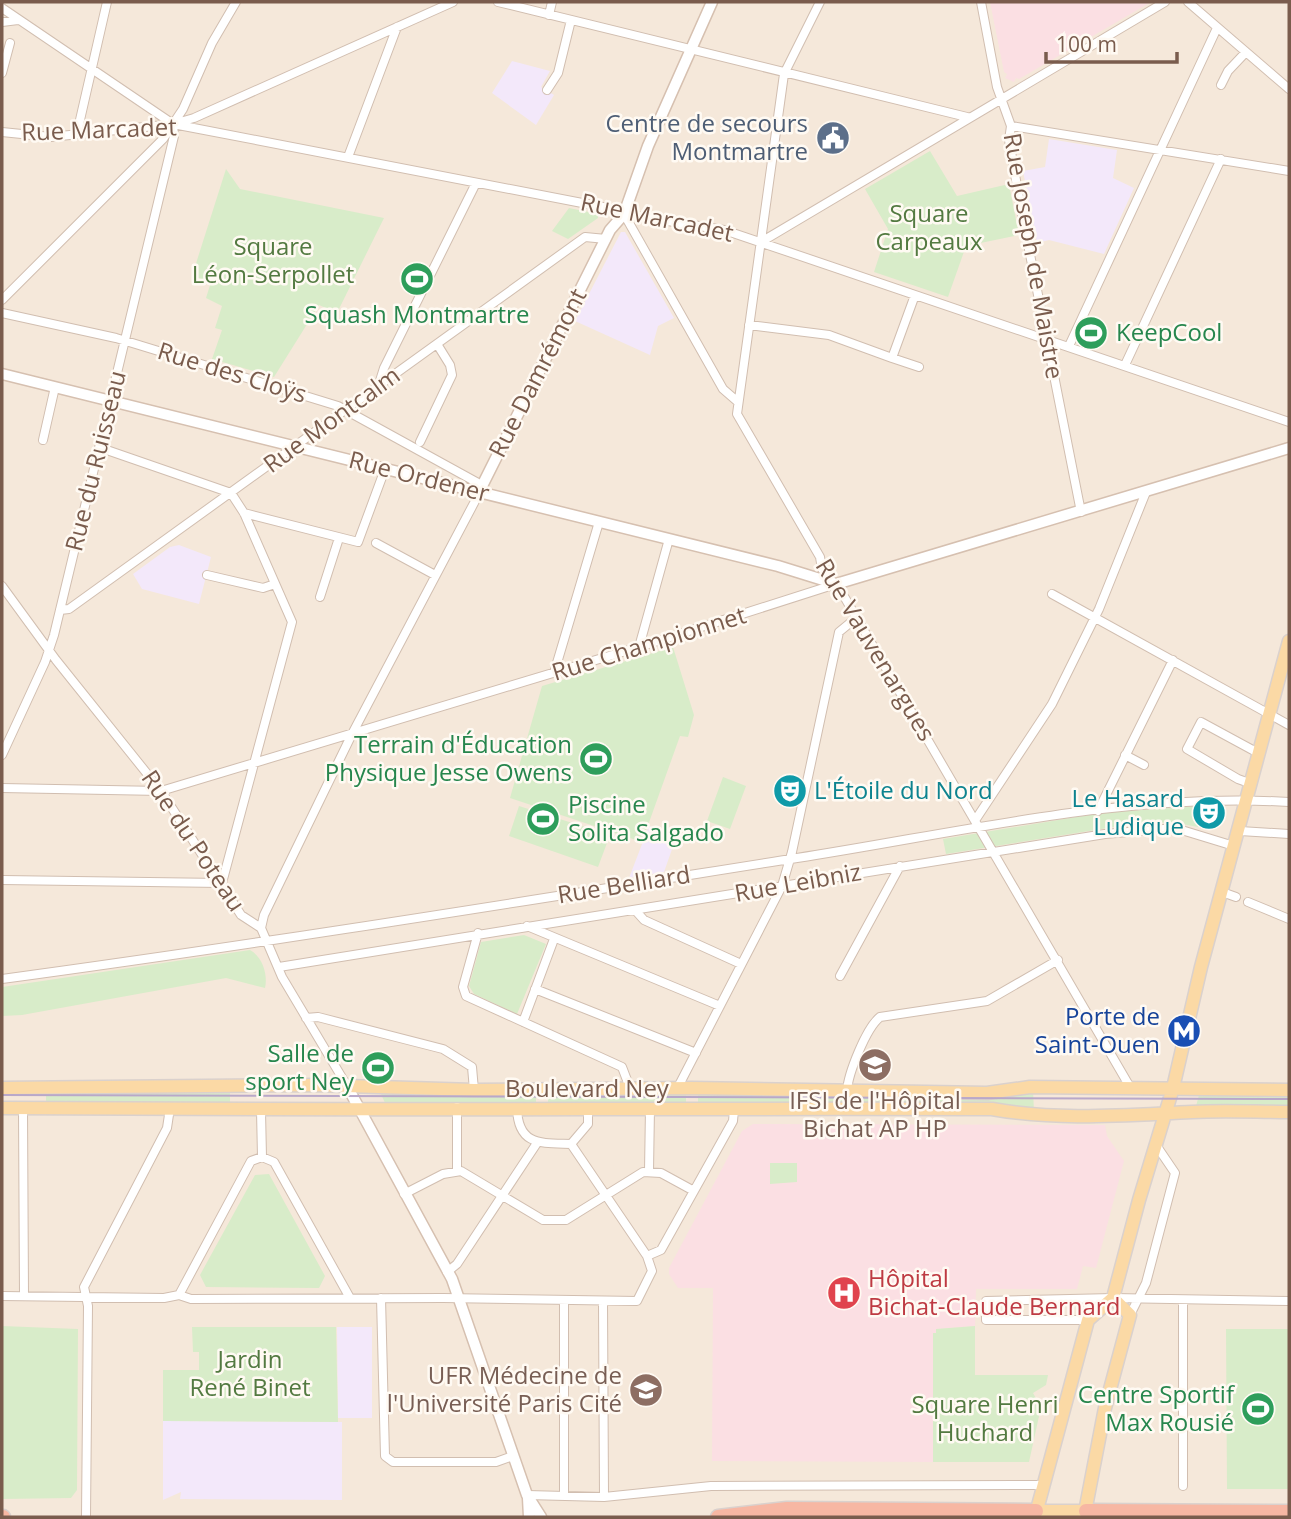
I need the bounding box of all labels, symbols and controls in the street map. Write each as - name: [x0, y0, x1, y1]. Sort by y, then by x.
- scale bar: [1046, 21, 1177, 65]
- text: 100 m: [1056, 30, 1117, 58]
- place label: Centre de secours Montmartre: [605, 106, 808, 167]
- street label: Rue Marcadet: [21, 109, 177, 148]
- public building icon: Centre de secours Montmartre: [814, 119, 852, 157]
- street label: Rue Joseph de Maistre: [997, 130, 1072, 381]
- street label: Rue Marcadet: [578, 184, 737, 249]
- park label: Square Carpeaux: [875, 196, 983, 257]
- park label: Square Léon-Serpollet: [192, 229, 354, 290]
- sports icon: Squash Montmartre: [398, 260, 436, 298]
- street label: Rue Damrémont: [480, 282, 593, 462]
- place label: Squash Montmartre: [305, 297, 529, 330]
- sports icon: KeepCool: [1072, 314, 1110, 352]
- place label: KeepCool: [1116, 315, 1222, 348]
- street label: Rue des Cloÿs: [154, 333, 311, 410]
- street label: Rue Montcalm: [256, 358, 406, 480]
- street label: Rue du Ruisseau: [56, 367, 133, 554]
- street label: Rue Ordener: [346, 442, 493, 509]
- street label: Rue Vauvenargues: [809, 552, 944, 747]
- street label: Rue Championnet: [547, 597, 750, 688]
- place label: Terrain d'Éducation Physique Jesse Owens: [325, 727, 572, 788]
- sports icon: Terrain d'Éducation Physique Jesse Owens: [577, 740, 615, 778]
- street label: Rue du Poteau: [135, 763, 254, 917]
- theatre icon: L'Étoile du Nord: [771, 772, 809, 810]
- place label: L'Étoile du Nord: [814, 773, 993, 806]
- place label: Le Hasard Ludique: [1071, 781, 1184, 842]
- place label: Piscine Solita Salgado: [568, 787, 724, 848]
- theatre icon: Le Hasard Ludique: [1190, 794, 1228, 832]
- sports icon: Piscine Solita Salgado: [524, 800, 562, 838]
- street label: Rue Leibniz: [732, 854, 864, 909]
- street label: Rue Belliard: [555, 857, 693, 910]
- place label: Porte de Saint-Ouen: [1035, 999, 1160, 1060]
- metro station icon: Porte de Saint-Ouen: [1165, 1012, 1203, 1050]
- place label: Salle de sport Ney: [245, 1036, 355, 1097]
- school or university icon: IFSI de l'Hôpital Bichat AP HP: [856, 1046, 894, 1084]
- sports icon: Salle de sport Ney: [359, 1049, 397, 1087]
- street label: Boulevard Ney: [505, 1071, 670, 1104]
- place label: IFSI de l'Hôpital Bichat AP HP: [789, 1083, 961, 1144]
- place label: Hôpital Bichat-Claude Bernard: [868, 1261, 1120, 1322]
- hospital icon: Hôpital Bichat-Claude Bernard: [825, 1274, 863, 1312]
- park label: Jardin René Binet: [189, 1342, 311, 1403]
- place label: UFR Médecine de l'Université Paris Cité: [387, 1358, 622, 1419]
- school or university icon: UFR Médecine de l'Université Paris Cité: [627, 1371, 665, 1409]
- place label: Centre Sportif Max Rousié: [1078, 1377, 1236, 1438]
- park label: Square Henri Huchard: [911, 1387, 1059, 1448]
- sports icon: Centre Sportif Max Rousié: [1239, 1390, 1277, 1428]

